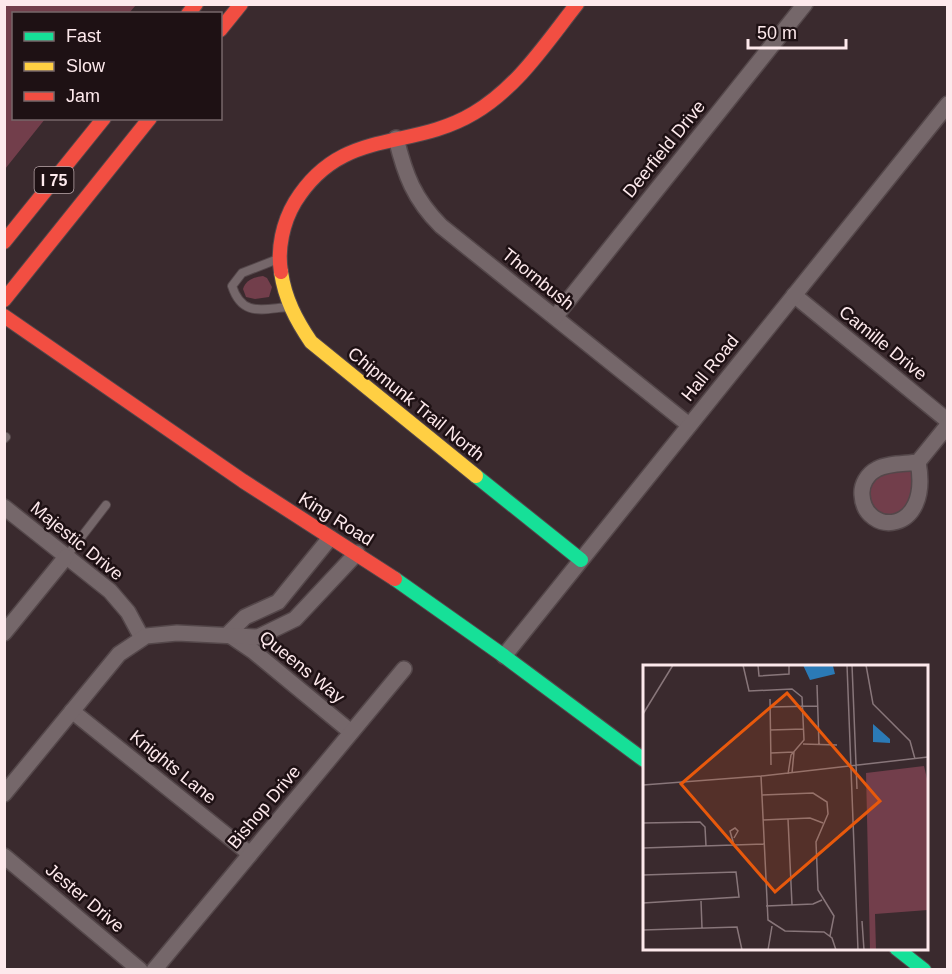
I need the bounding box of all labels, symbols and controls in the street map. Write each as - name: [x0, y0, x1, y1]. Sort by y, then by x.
- legend: [12, 12, 222, 120]
- scale bar: [748, 12, 846, 50]
- text: 50 m: [757, 23, 797, 43]
- text: Fast: [66, 26, 101, 46]
- text: Slow: [66, 56, 106, 76]
- text: Jam: [66, 86, 100, 106]
- street label: Deerfield Drive: [619, 96, 709, 202]
- road number: I 75: [34, 167, 74, 193]
- street label: Thornbush: [498, 244, 578, 314]
- street label: Camille Drive: [835, 302, 931, 384]
- street label: Hall Road: [677, 331, 743, 405]
- street label: Chipmunk Trail North: [344, 343, 488, 465]
- street label: King Road: [295, 488, 377, 550]
- street label: Majestic Drive: [27, 498, 127, 584]
- street label: Queens Way: [256, 627, 348, 707]
- inset map: [643, 665, 928, 950]
- street label: Knights Lane: [126, 726, 220, 808]
- street label: Bishop Drive: [224, 761, 304, 853]
- street label: Jester Drive: [42, 859, 128, 937]

